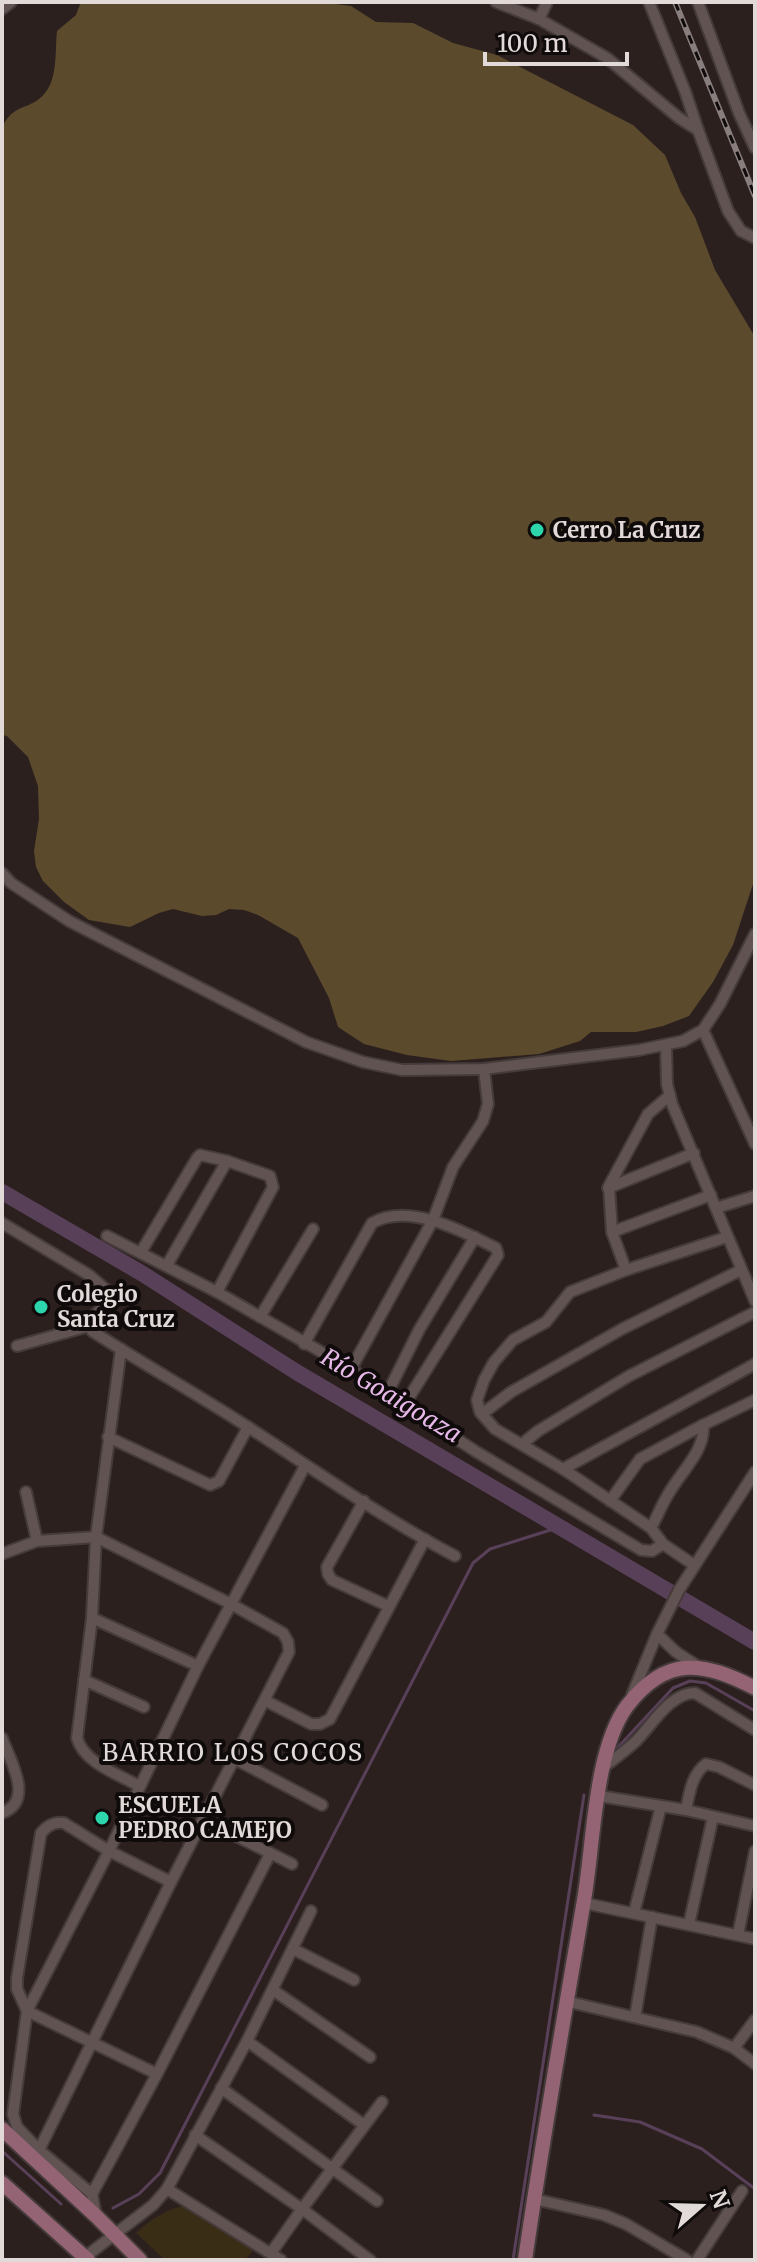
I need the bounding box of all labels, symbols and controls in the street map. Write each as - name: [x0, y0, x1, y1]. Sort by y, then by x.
- scale bar: [485, 16, 627, 66]
- text: 100 m: [497, 28, 568, 59]
- place label: Cerro La Cruz: [553, 516, 700, 544]
- marker: Cerro La Cruz: [528, 521, 546, 539]
- place label: Colegio Santa Cruz: [57, 1280, 175, 1333]
- marker: Colegio Santa Cruz: [32, 1298, 50, 1316]
- water label: Río Goaigoaza: [315, 1341, 467, 1450]
- district label: BARRIO LOS COCOS: [102, 1737, 364, 1768]
- place label: ESCUELA PEDRO CAMEJO: [118, 1791, 292, 1844]
- marker: ESCUELA PEDRO CAMEJO: [93, 1809, 111, 1827]
- north arrow: [661, 2166, 741, 2246]
- text: N: [704, 2186, 736, 2213]

